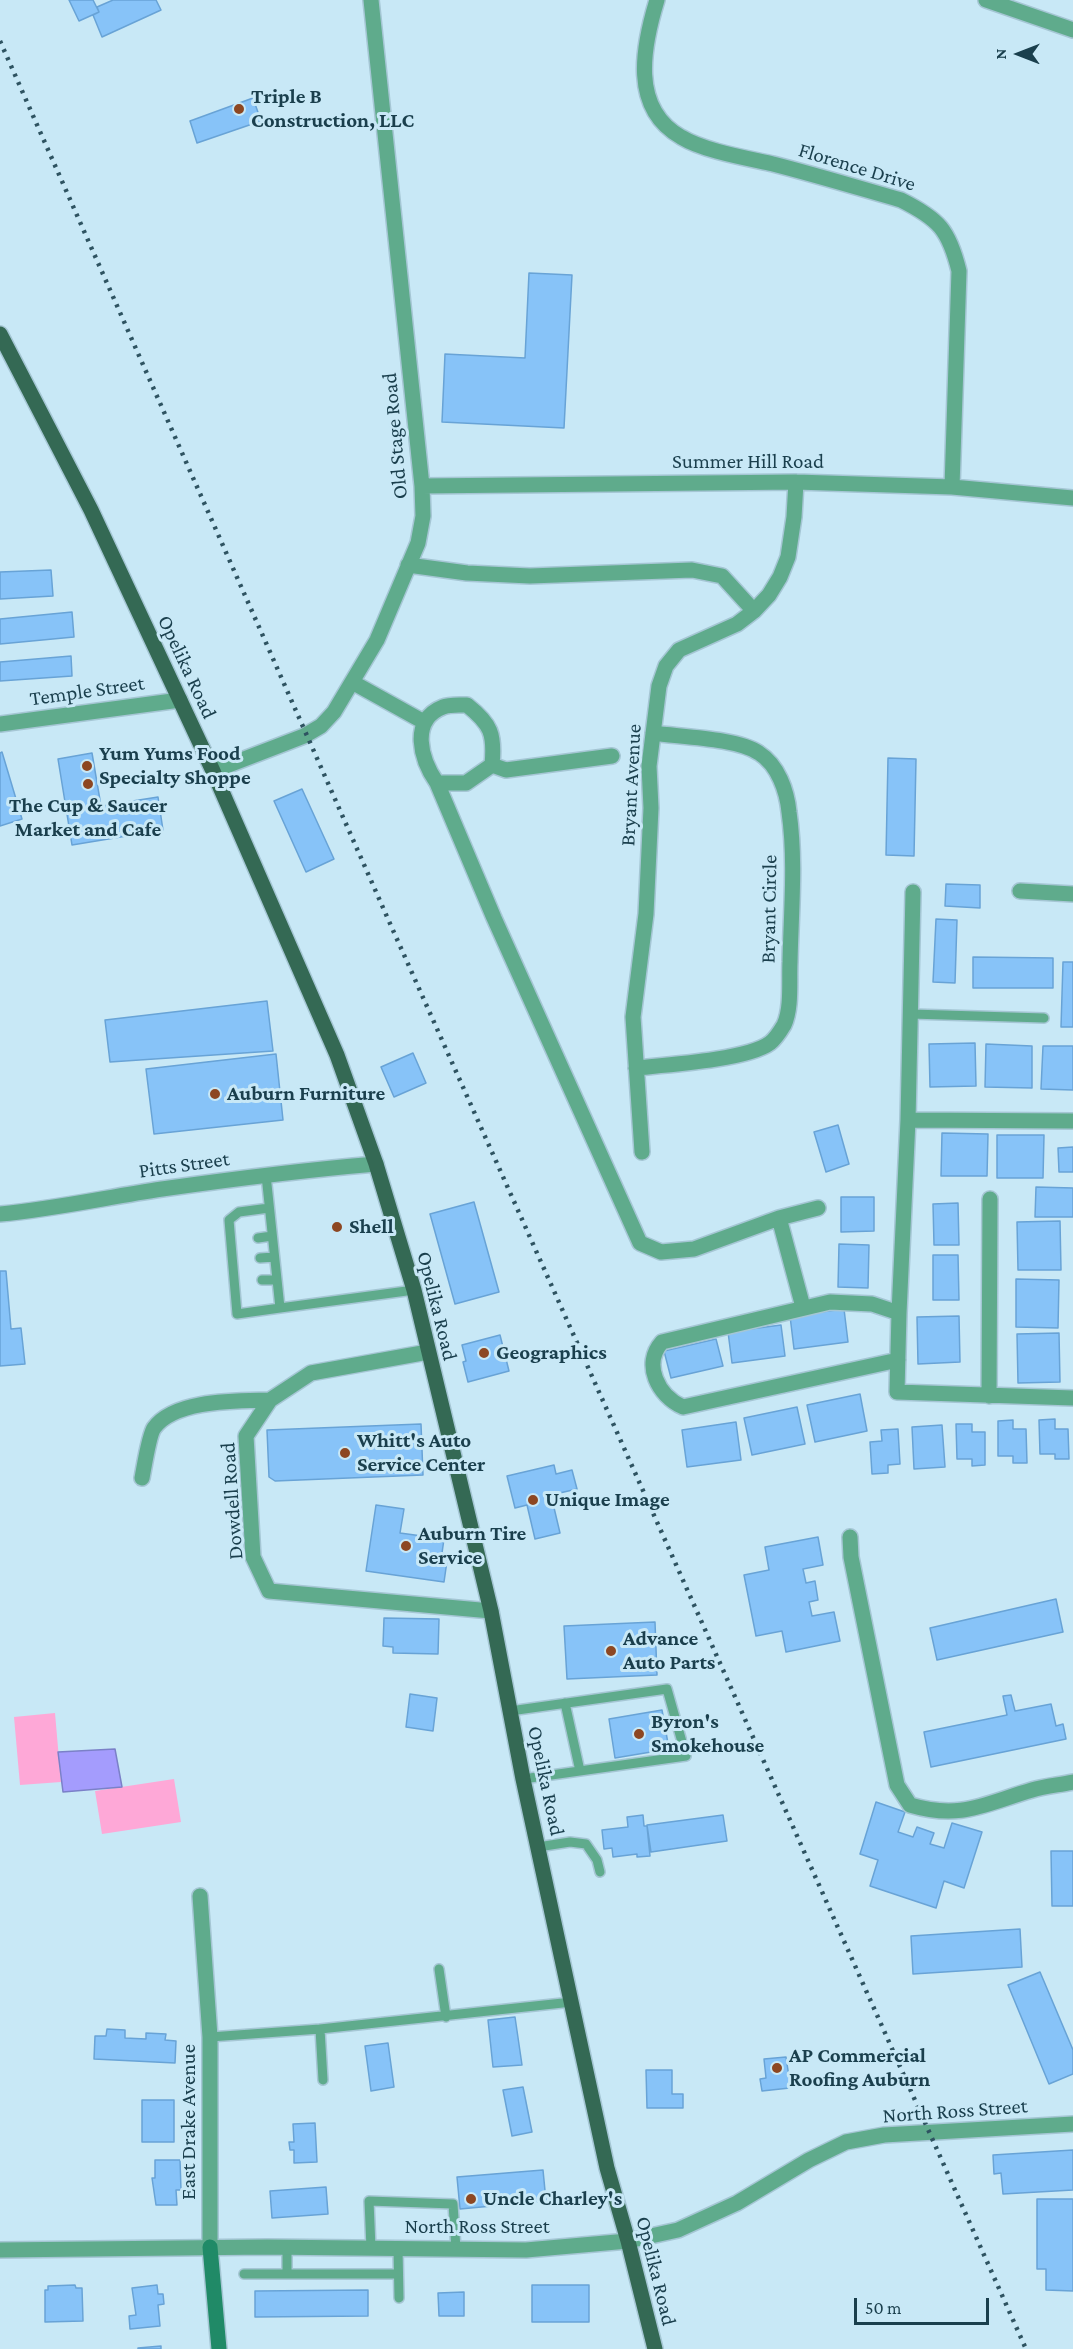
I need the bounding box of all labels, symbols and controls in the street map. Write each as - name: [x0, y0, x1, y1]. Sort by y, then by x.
- north arrow: [989, 24, 1049, 84]
- text: N: [992, 49, 1009, 59]
- place label: Triple B Construction, LLC: [251, 84, 414, 134]
- marker: Triple B Construction, LLC: [232, 102, 246, 116]
- street label: Florence Drive: [795, 137, 919, 197]
- street label: Old Stage Road: [377, 372, 413, 500]
- street label: Summer Hill Road: [672, 449, 824, 475]
- street label: Opelika Road: [152, 611, 222, 723]
- street label: Temple Street: [28, 670, 146, 712]
- street label: Bryant Avenue: [615, 723, 647, 847]
- place label: Yum Yums Food Specialty Shoppe: [99, 741, 251, 791]
- marker: Yum Yums Food Specialty Shoppe: [80, 759, 94, 773]
- marker: The Cup & Saucer Market and Cafe: [81, 777, 95, 791]
- place label: The Cup & Saucer Market and Cafe: [9, 793, 167, 843]
- street label: Bryant Circle: [755, 854, 783, 964]
- place label: Auburn Furniture: [227, 1081, 385, 1107]
- marker: Auburn Furniture: [208, 1087, 222, 1101]
- street label: Pitts Street: [137, 1146, 231, 1184]
- place label: Shell: [349, 1214, 394, 1240]
- marker: Shell: [330, 1220, 344, 1234]
- street label: Opelika Road: [411, 1249, 463, 1363]
- place label: Geographics: [496, 1340, 607, 1366]
- marker: Geographics: [477, 1346, 491, 1360]
- place label: Whitt's Auto Service Center: [357, 1428, 485, 1478]
- street label: Dowdell Road: [215, 1442, 249, 1560]
- marker: Whitt's Auto Service Center: [338, 1446, 352, 1460]
- place label: Unique Image: [545, 1487, 670, 1513]
- marker: Unique Image: [526, 1493, 540, 1507]
- place label: Auburn Tire Service: [418, 1521, 526, 1571]
- marker: Auburn Tire Service: [399, 1539, 413, 1553]
- place label: Advance Auto Parts: [623, 1626, 715, 1676]
- marker: Advance Auto Parts: [604, 1644, 618, 1658]
- place label: Byron's Smokehouse: [651, 1709, 764, 1759]
- street label: Opelika Road: [522, 1724, 570, 1838]
- marker: Byron's Smokehouse: [632, 1727, 646, 1741]
- place label: AP Commercial Roofing Auburn: [789, 2043, 930, 2093]
- street label: East Drake Avenue: [176, 2044, 202, 2200]
- marker: AP Commercial Roofing Auburn: [770, 2061, 784, 2075]
- street label: North Ross Street: [882, 2093, 1028, 2129]
- place label: Uncle Charley's: [483, 2186, 622, 2212]
- marker: Uncle Charley's: [464, 2192, 478, 2206]
- street label: North Ross Street: [404, 2214, 550, 2240]
- street label: Opelika Road: [630, 2214, 682, 2328]
- scale bar: [857, 2286, 992, 2324]
- text: 50 m: [865, 2298, 902, 2318]

